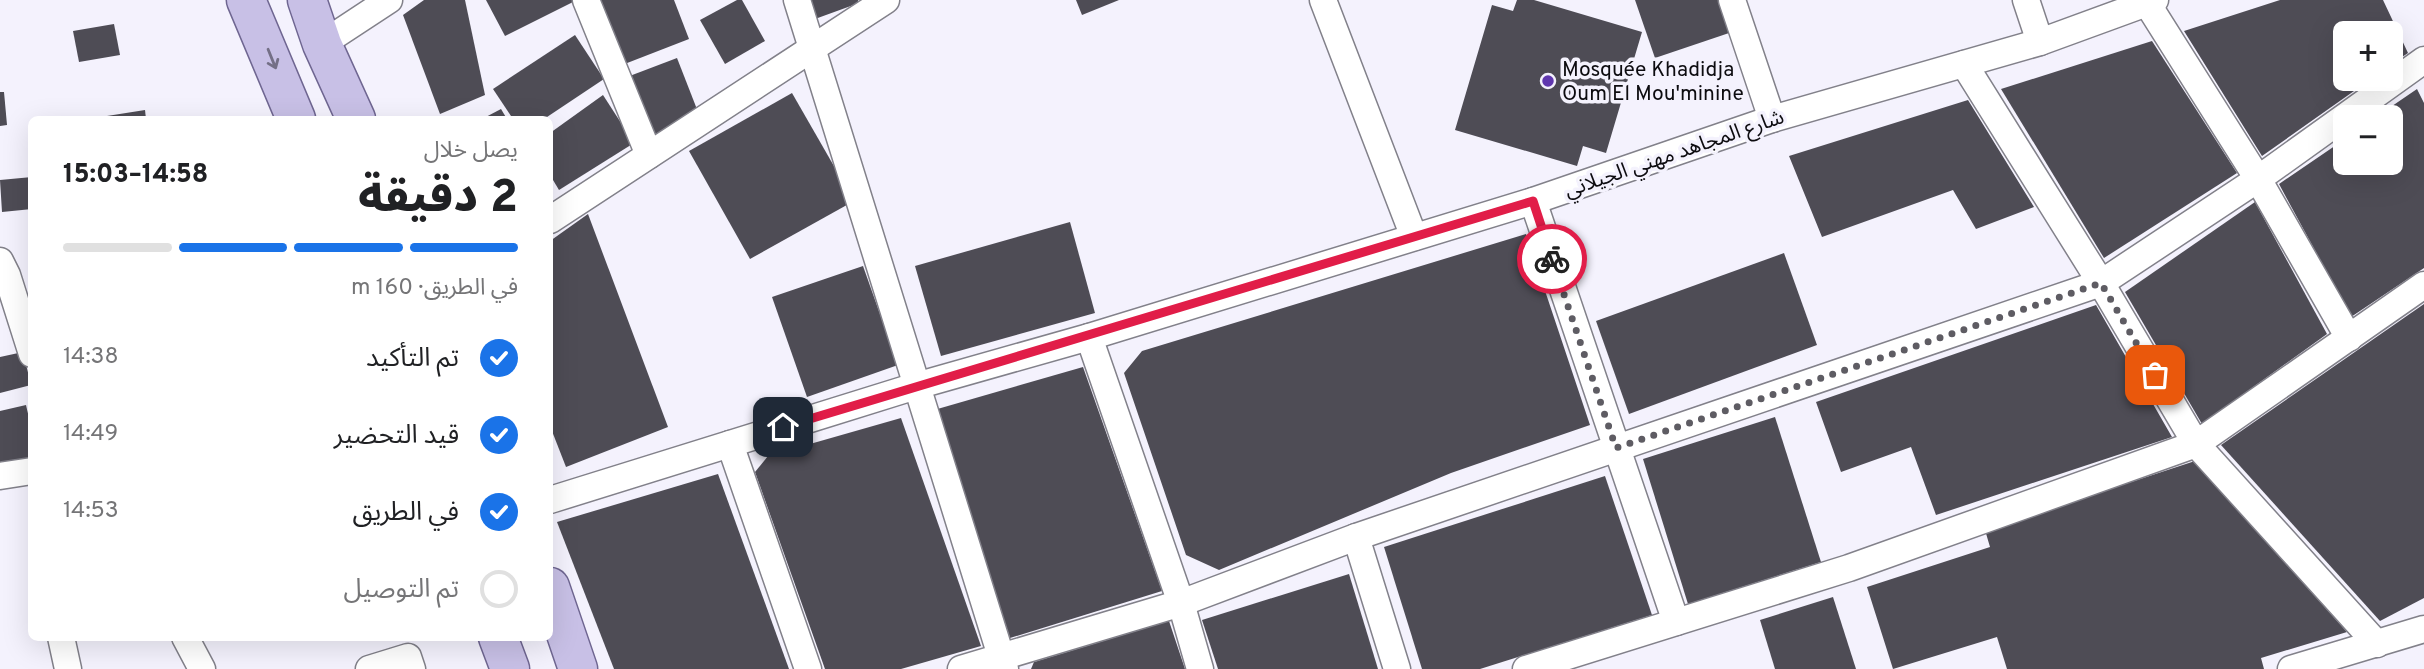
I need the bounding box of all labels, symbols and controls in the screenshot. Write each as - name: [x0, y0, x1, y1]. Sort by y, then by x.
- map controls: [2333, 21, 2403, 175]
- button: +: [2333, 21, 2403, 91]
- one-way arrow: [266, 48, 279, 70]
- place label: Mosquée Khadidja Oum El Mou'minine: [1562, 57, 1744, 108]
- marker: Mosquée Khadidja Oum El Mou'minine: [1540, 73, 1556, 89]
- street label: شارع المجاهد مهني الجيلاني: [1561, 104, 1788, 206]
- button: −: [2333, 105, 2403, 175]
- text: يصل خلال: [424, 137, 518, 166]
- text: 14:58–15:03: [63, 159, 208, 192]
- text: 2 دقيقة: [358, 170, 518, 229]
- courier: [1517, 224, 1587, 294]
- icon: bike: [1533, 240, 1571, 278]
- text: في الطريق · 160 m: [351, 274, 518, 303]
- icon: check: [480, 339, 518, 377]
- text: 14:38: [63, 343, 118, 372]
- text: تم التأكيد: [366, 343, 459, 376]
- pin: [2125, 345, 2185, 405]
- icon: bag: [2136, 356, 2174, 394]
- pin: [753, 397, 813, 457]
- icon: home: [764, 408, 802, 446]
- icon: check: [480, 416, 518, 454]
- text: 14:49: [63, 420, 118, 449]
- text: قيد التحضير: [334, 420, 459, 453]
- icon: check: [480, 493, 518, 531]
- text: 14:53: [63, 497, 119, 526]
- text: في الطريق: [352, 497, 459, 530]
- text: تم التوصيل: [343, 574, 459, 607]

